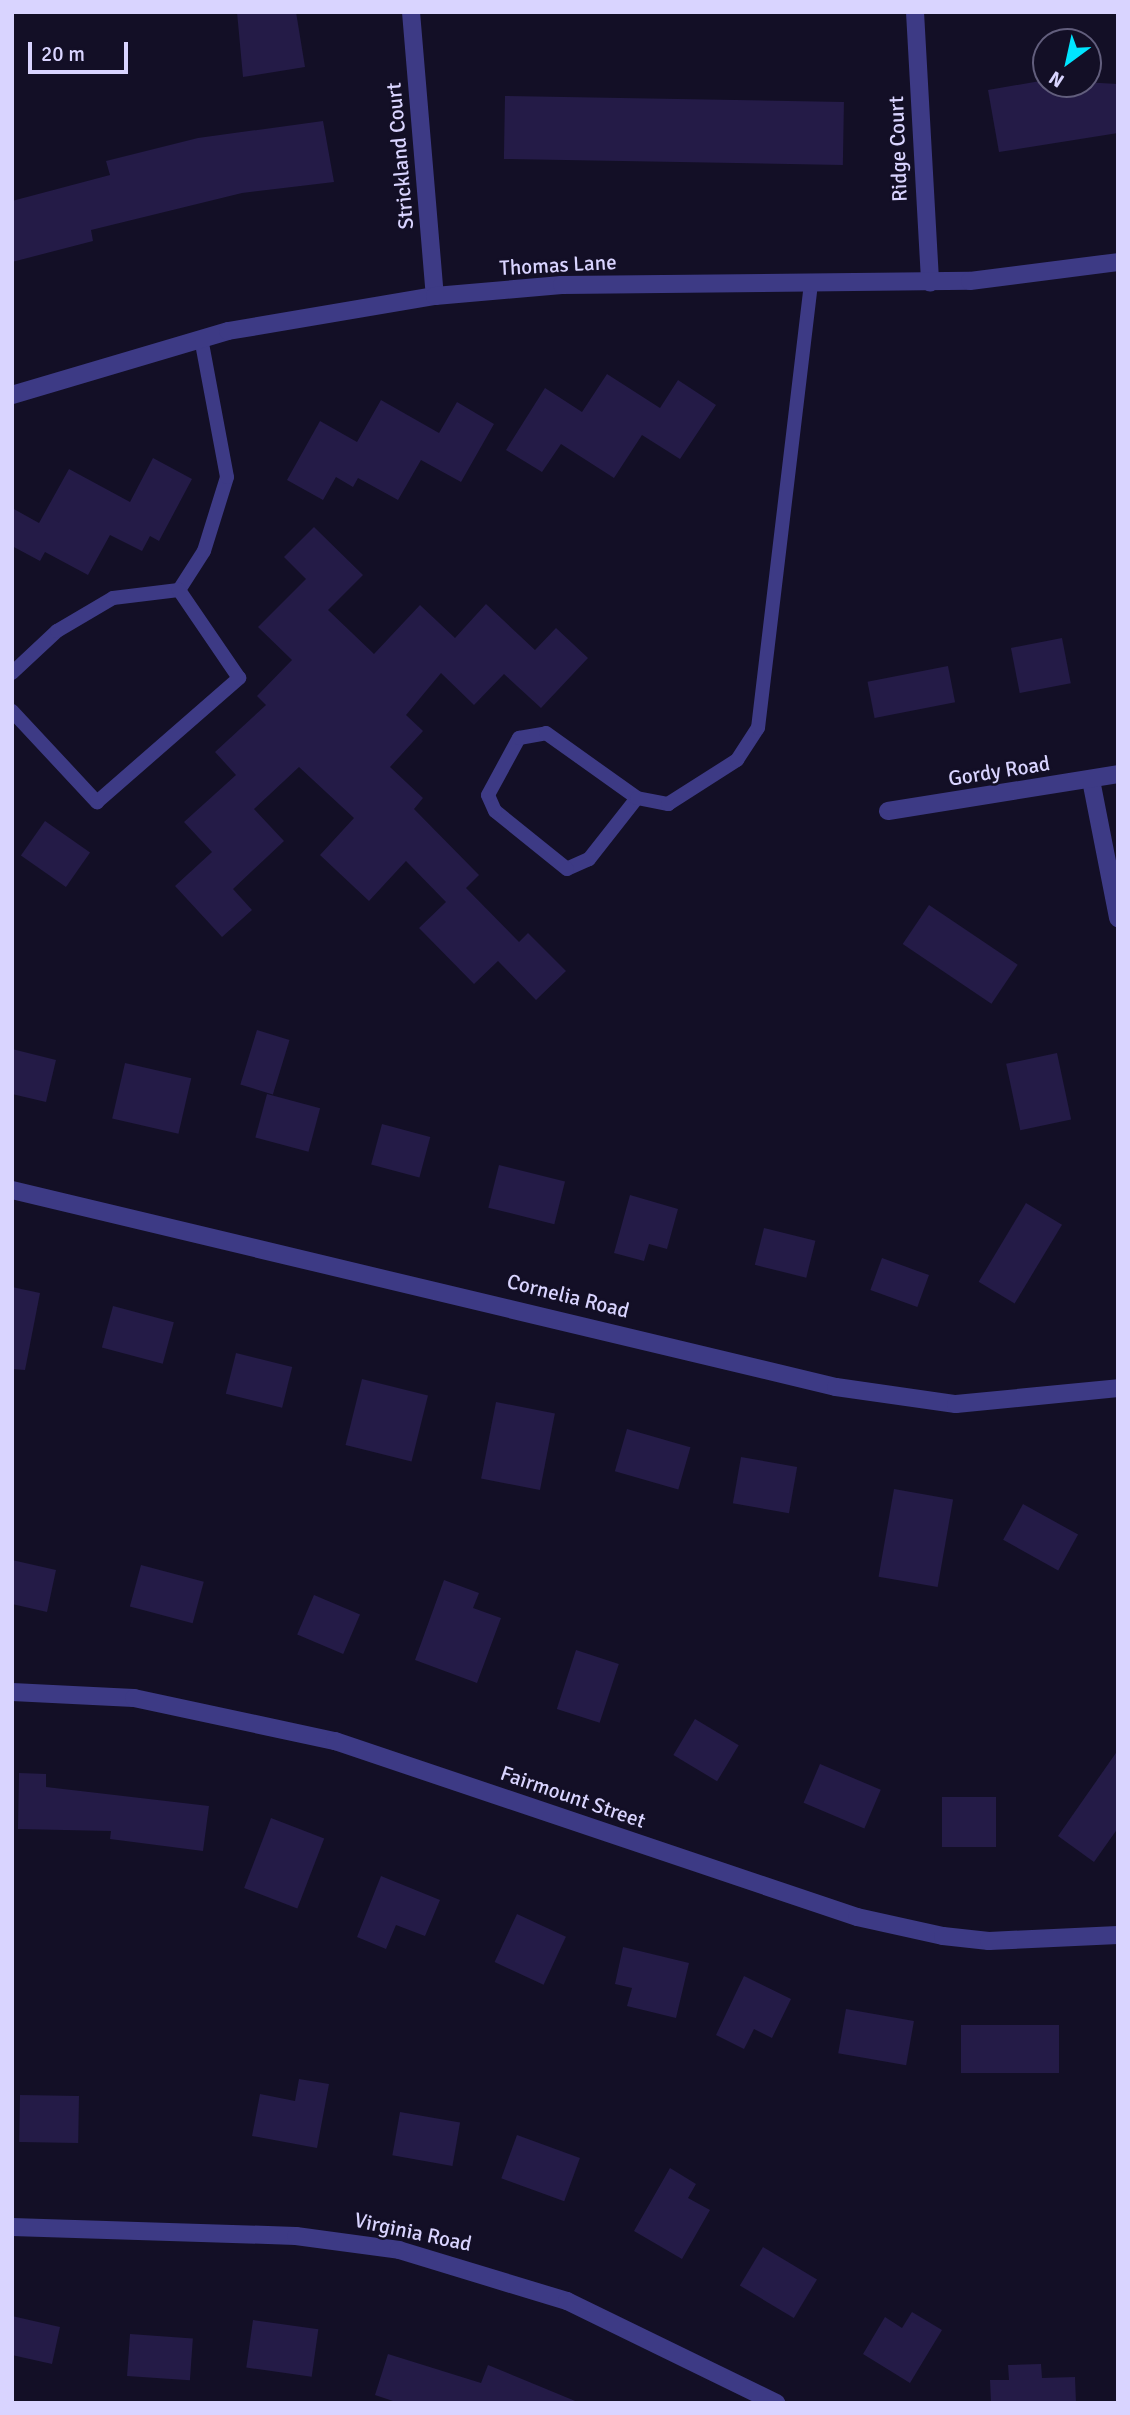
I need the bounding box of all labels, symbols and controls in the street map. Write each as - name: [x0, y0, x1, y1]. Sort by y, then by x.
- scale bar: [32, 28, 131, 72]
- north arrow: [1032, 28, 1102, 98]
- text: 20 m: [41, 41, 85, 67]
- text: N: [1045, 65, 1069, 93]
- street label: Strickland Court: [381, 81, 419, 231]
- street label: Ridge Court: [884, 96, 912, 202]
- street label: Thomas Lane: [499, 249, 617, 281]
- street label: Gordy Road: [946, 751, 1052, 791]
- street label: Cornelia Road: [504, 1269, 632, 1323]
- street label: Fairmount Street: [497, 1760, 649, 1834]
- street label: Virginia Road: [352, 2207, 474, 2257]

